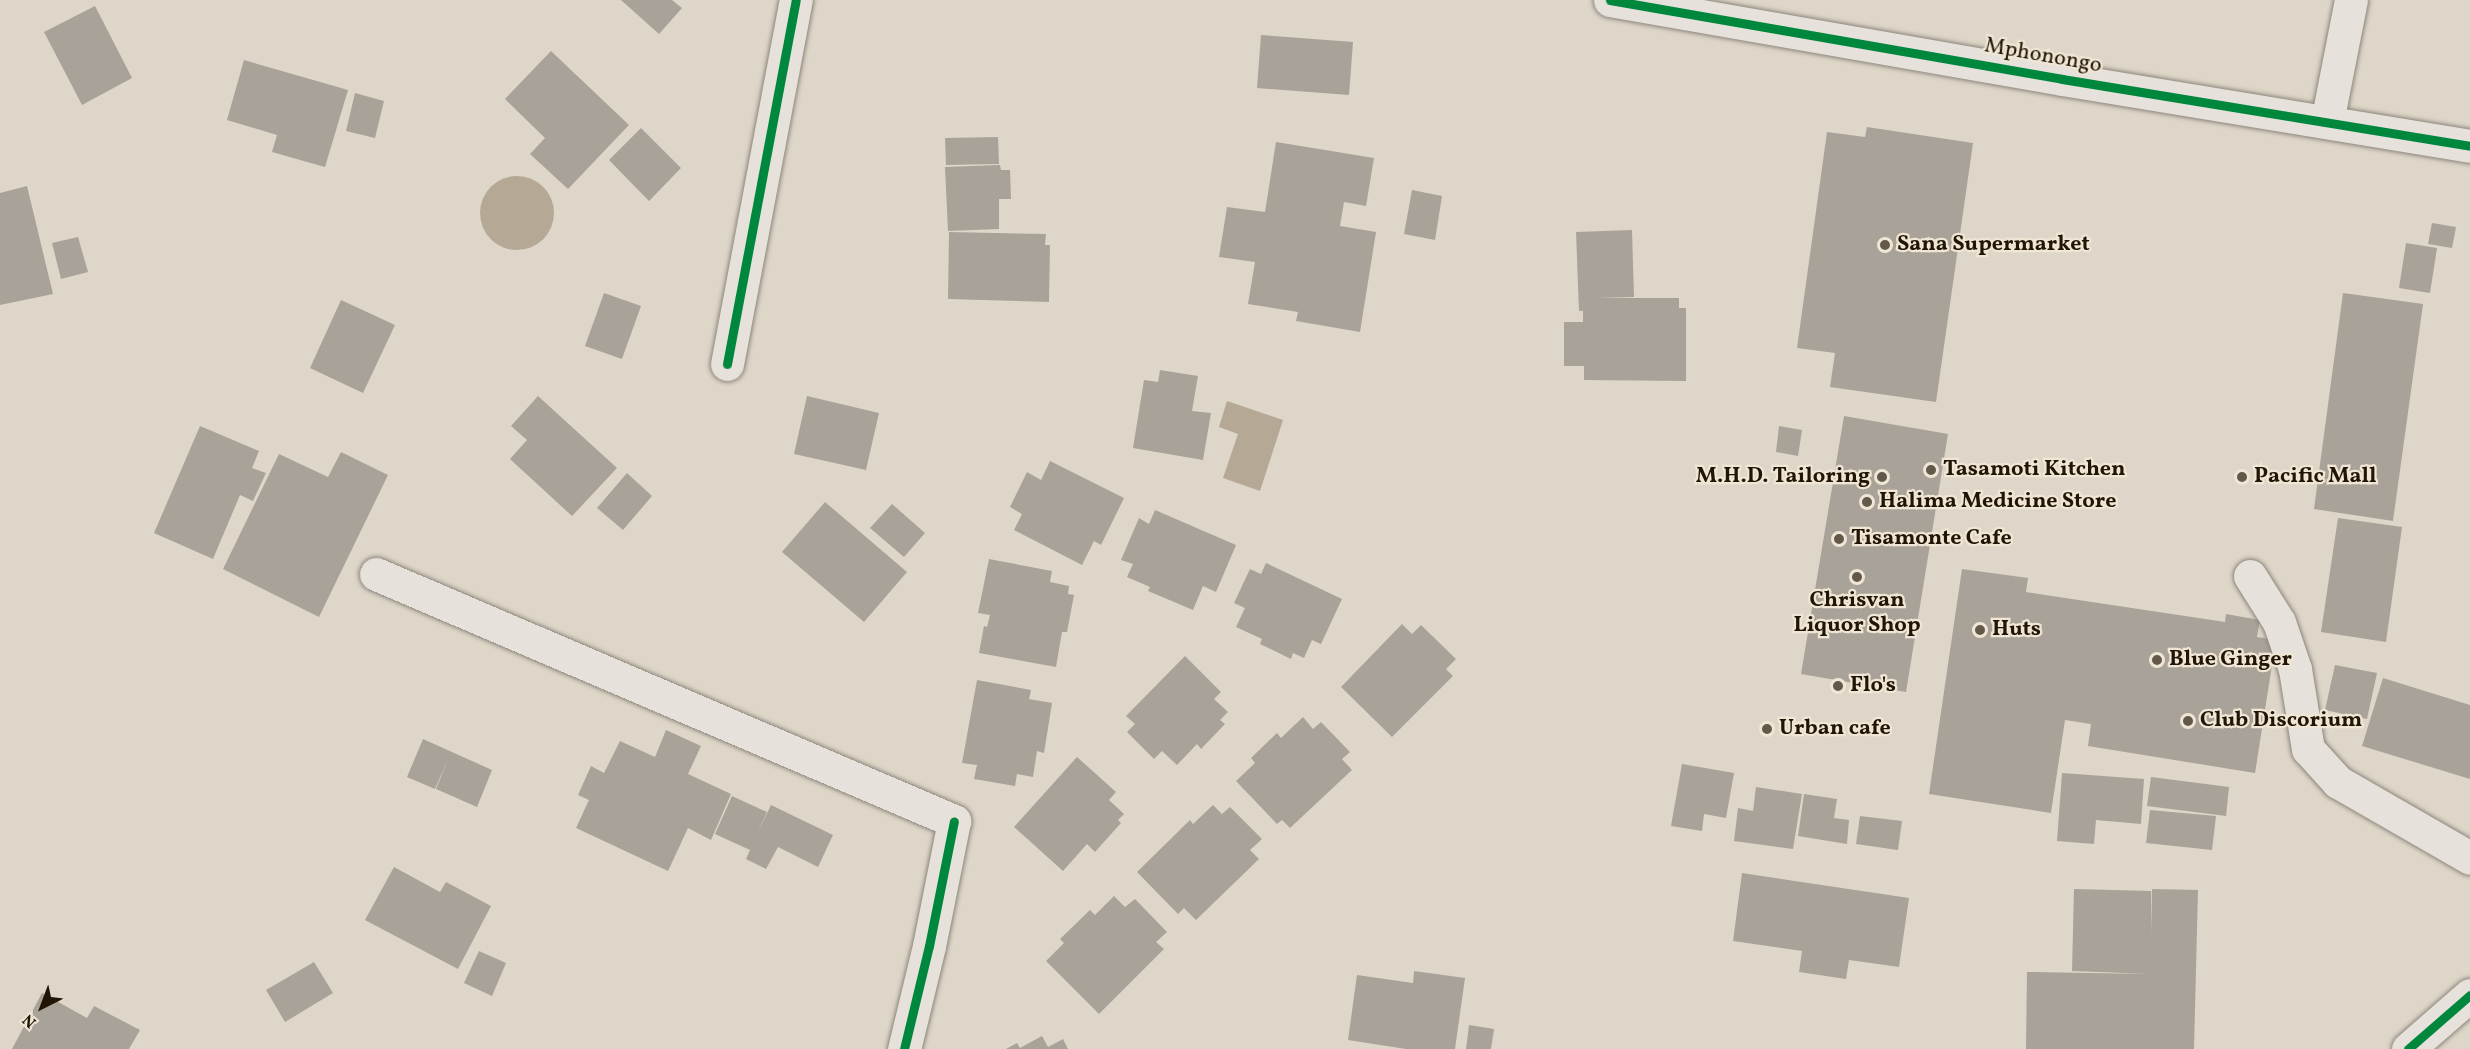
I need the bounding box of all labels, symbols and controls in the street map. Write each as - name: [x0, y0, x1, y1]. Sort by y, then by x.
- street label: Mphonongo: [1982, 33, 2104, 79]
- place label: Sana Supermarket: [1897, 232, 2090, 258]
- marker: Sana Supermarket: [1878, 238, 1892, 252]
- place label: Tasamoti Kitchen: [1943, 457, 2126, 483]
- marker: Tasamoti Kitchen: [1924, 463, 1938, 477]
- place label: M.H.D. Tailoring: [1695, 464, 1870, 490]
- place label: Pacific Mall: [2254, 464, 2376, 490]
- marker: M.H.D. Tailoring: [1875, 470, 1889, 484]
- marker: Pacific Mall: [2235, 470, 2249, 484]
- place label: Halima Medicine Store: [1879, 489, 2116, 515]
- marker: Halima Medicine Store: [1860, 495, 1874, 509]
- place label: Tisamonte Cafe: [1851, 526, 2012, 552]
- marker: Tisamonte Cafe: [1832, 532, 1846, 546]
- marker: Chrisvan Liquor Shop: [1850, 570, 1864, 584]
- place label: Chrisvan Liquor Shop: [1793, 587, 1921, 638]
- place label: Huts: [1992, 617, 2041, 643]
- marker: Huts: [1973, 623, 1987, 637]
- place label: Blue Ginger: [2169, 647, 2292, 673]
- marker: Blue Ginger: [2150, 653, 2164, 667]
- place label: Flo's: [1850, 673, 1896, 699]
- marker: Flo's: [1831, 679, 1845, 693]
- place label: Club Discorium: [2200, 708, 2362, 734]
- marker: Club Discorium: [2181, 714, 2195, 728]
- place label: Urban cafe: [1779, 716, 1891, 742]
- marker: Urban cafe: [1760, 722, 1774, 736]
- north arrow: [12, 977, 72, 1037]
- text: N: [18, 1008, 42, 1032]

